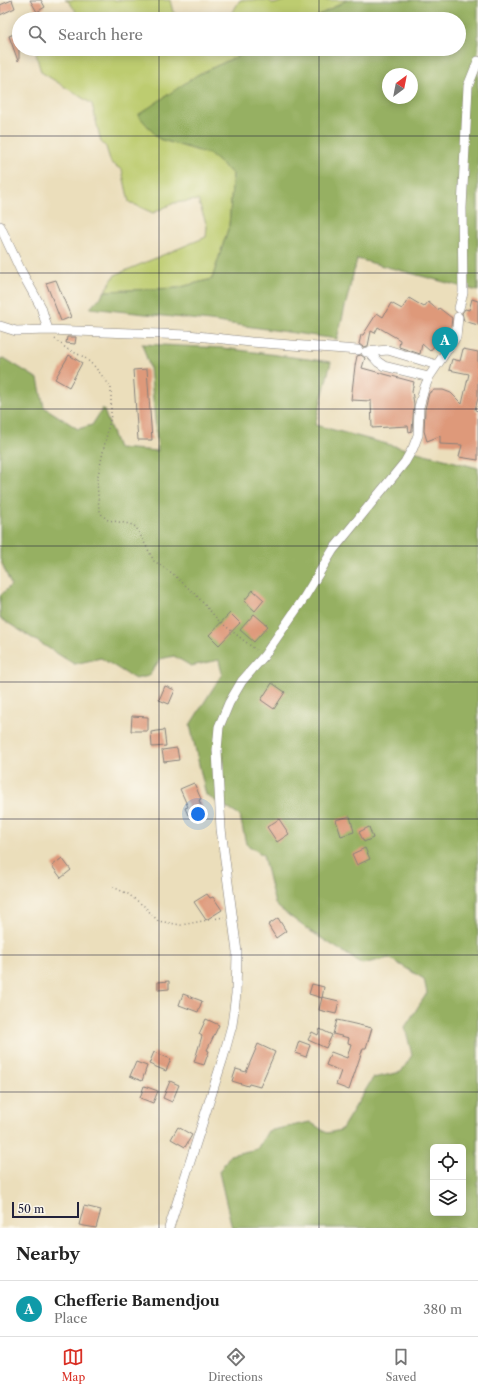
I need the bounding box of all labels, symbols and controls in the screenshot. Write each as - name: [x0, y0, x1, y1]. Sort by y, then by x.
- search box: [12, 12, 466, 56]
- icon: search: [26, 23, 48, 45]
- text: Search here: [58, 25, 143, 44]
- north arrow: [382, 68, 418, 104]
- pin: A: [432, 327, 458, 360]
- your location: [188, 804, 208, 824]
- map controls: [430, 1144, 466, 1216]
- button: locate: [430, 1144, 466, 1180]
- button: layers: [430, 1180, 466, 1216]
- scale bar: [12, 1200, 79, 1219]
- text: 50 m: [18, 1202, 44, 1216]
- text: Nearby: [16, 1244, 80, 1264]
- text: Chefferie Bamendjou: [54, 1291, 220, 1310]
- text: A: [24, 1301, 34, 1317]
- text: 380 m: [423, 1301, 462, 1317]
- text: Place: [54, 1310, 87, 1326]
- tab: Map: [62, 1346, 85, 1384]
- tab: Directions: [208, 1346, 263, 1384]
- tab: Saved: [386, 1346, 416, 1384]

